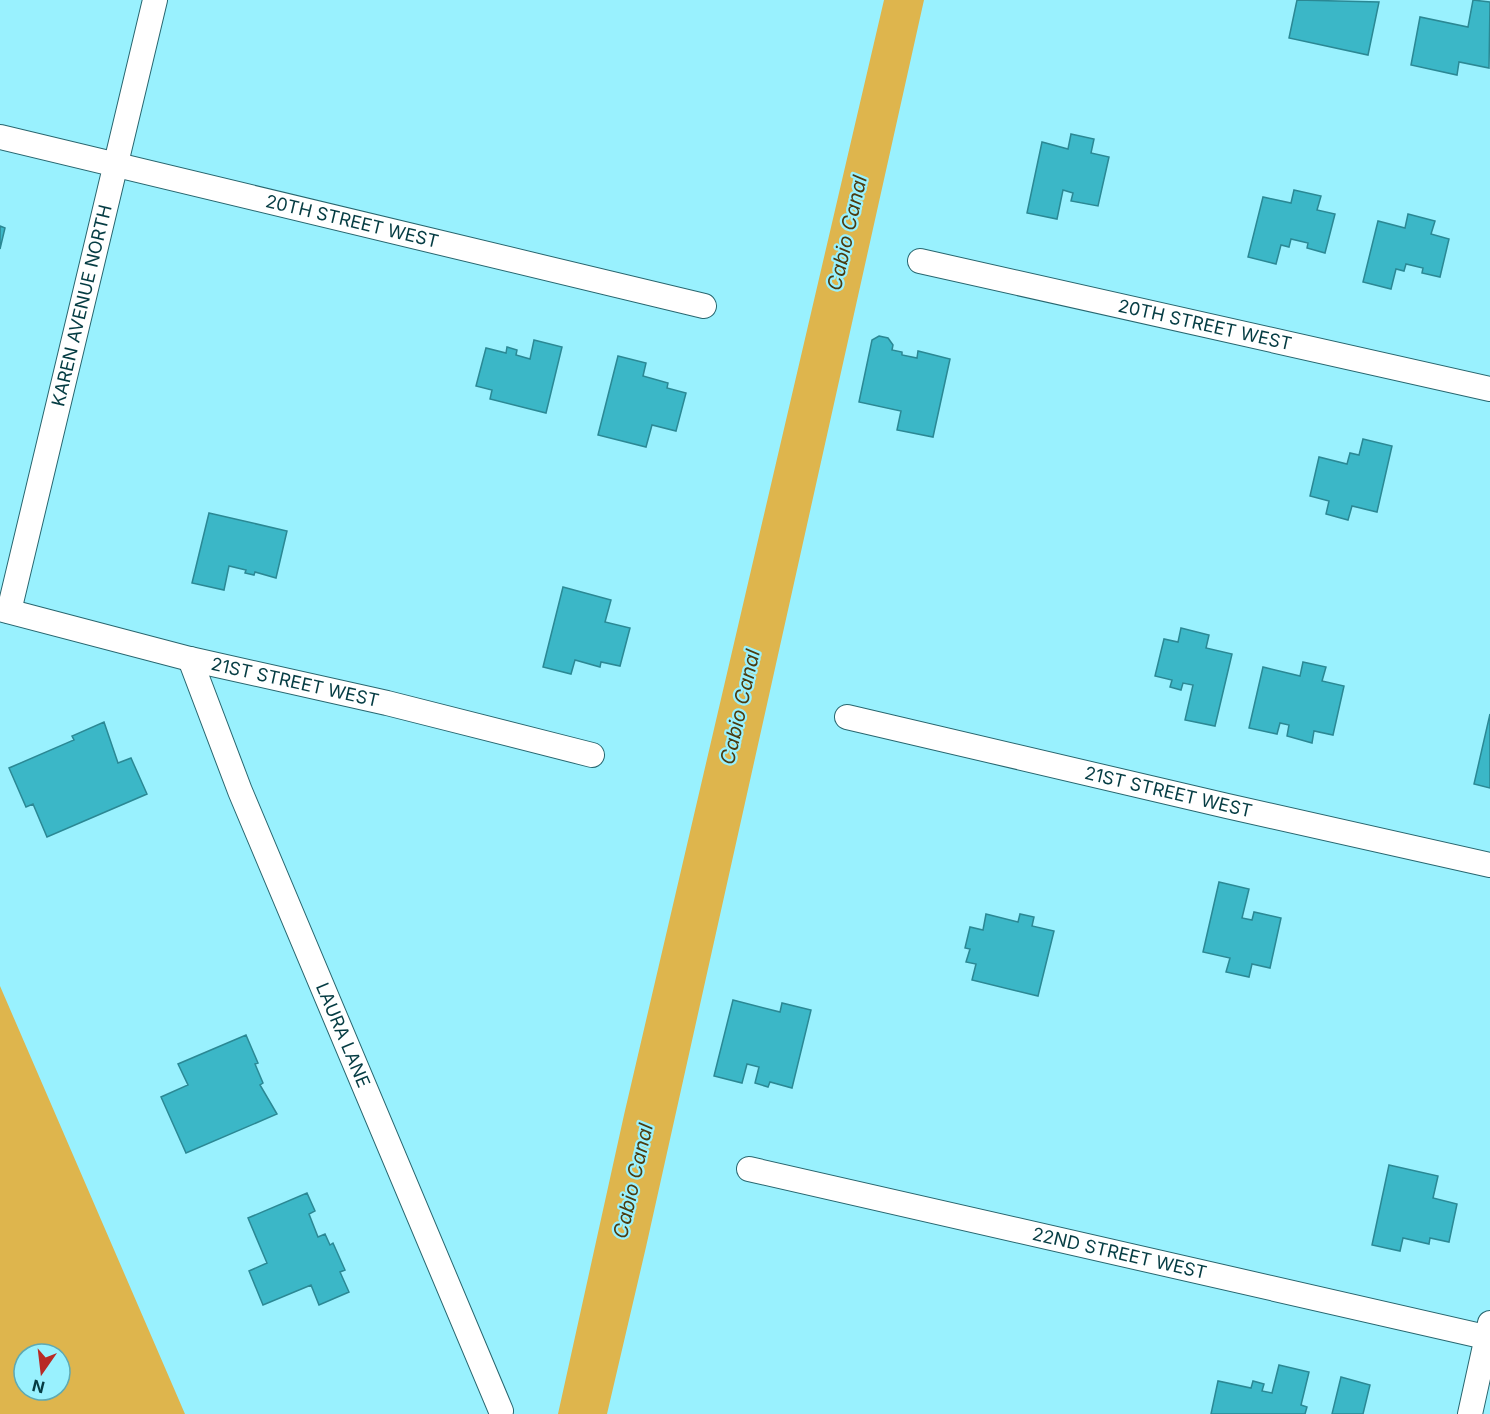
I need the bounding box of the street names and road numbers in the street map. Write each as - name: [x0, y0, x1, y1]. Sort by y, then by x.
- street label: 20TH STREET WEST: [263, 190, 441, 252]
- street label: KAREN AVENUE NORTH: [47, 202, 116, 408]
- street label: 20TH STREET WEST: [1116, 295, 1294, 354]
- street label: 21ST STREET WEST: [209, 653, 381, 711]
- street label: 21ST STREET WEST: [1083, 762, 1254, 821]
- street label: LAURA LANE: [312, 979, 375, 1090]
- street label: 22ND STREET WEST: [1030, 1223, 1209, 1283]

